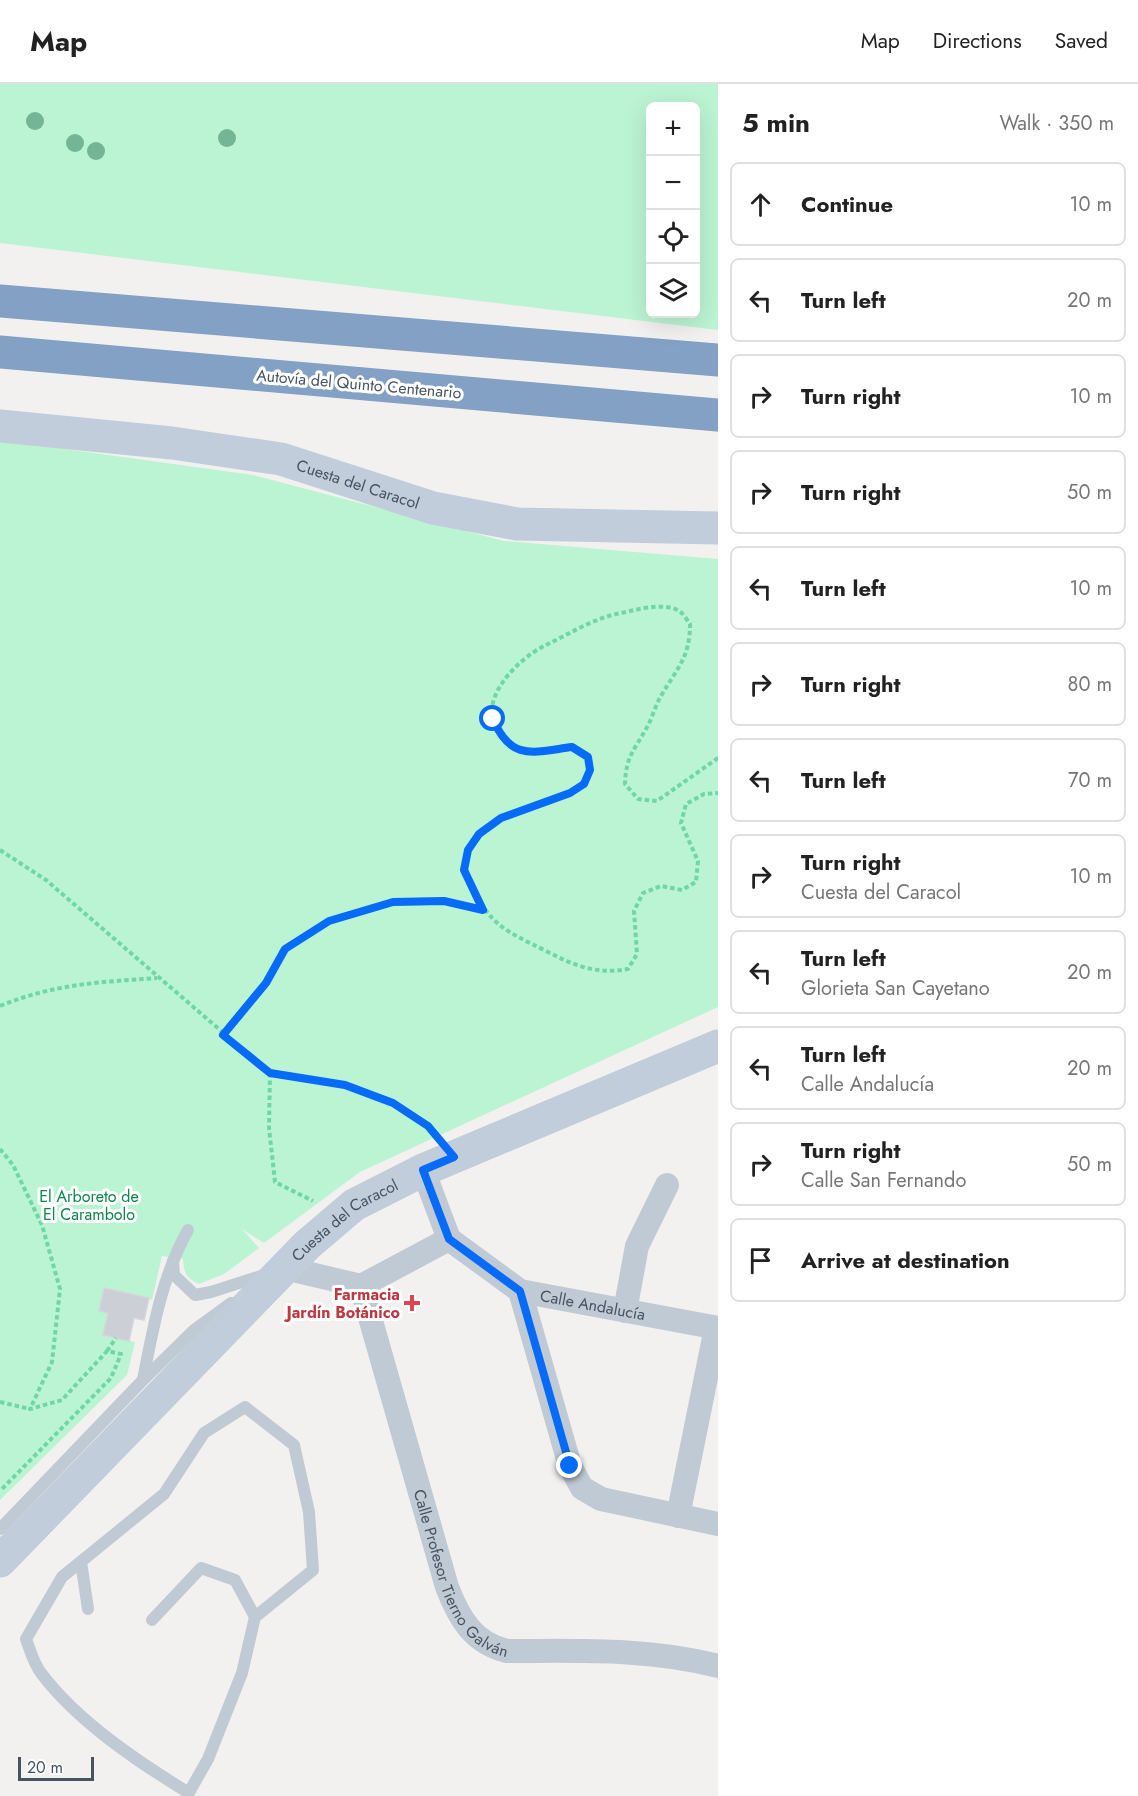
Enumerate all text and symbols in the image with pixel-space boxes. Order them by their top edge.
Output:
text: Map [30,21,87,62]
text: Map [861,26,900,56]
text: Directions [933,26,1022,56]
text: Saved [1055,26,1108,56]
map controls [646,102,700,318]
button: + [646,102,700,156]
text: 5 min [742,104,810,142]
text: Walk · 350 m [999,109,1114,138]
button: − [646,156,700,210]
icon: ahead [744,188,777,221]
text: Continue [801,188,893,220]
text: 10 m [1069,190,1112,219]
button: locate [646,210,700,264]
button: layers [646,264,700,318]
icon: left [744,284,777,317]
text: Turn left [801,284,886,316]
text: 20 m [1067,286,1112,315]
street label: Autovía del Quinto Centenario [256,364,463,404]
icon: right [744,380,777,413]
text: Turn right [801,380,901,412]
text: 10 m [1069,382,1112,411]
street label: Cuesta del Caracol [294,453,423,514]
icon: right [744,476,777,509]
text: Turn right [801,476,901,508]
text: 50 m [1067,478,1112,507]
icon: left [744,572,777,605]
text: Turn left [801,572,886,604]
text: 10 m [1069,574,1112,603]
icon: right [744,668,777,701]
text: Turn right [801,668,901,700]
text: 80 m [1067,670,1112,699]
route start [479,705,505,731]
icon: left [744,764,777,797]
text: Turn left [801,764,886,796]
text: 70 m [1068,766,1112,795]
text: Turn right [801,846,901,878]
icon: right [744,860,777,893]
text: 10 m [1069,862,1112,891]
text: Cuesta del Caracol [801,878,961,907]
text: Turn left [801,942,886,974]
icon: left [744,956,777,989]
text: 20 m [1067,958,1112,987]
text: Glorieta San Cayetano [801,974,990,1003]
text: Turn left [801,1038,886,1070]
icon: left [744,1052,777,1085]
text: 20 m [1067,1054,1112,1083]
text: Calle Andalucía [801,1070,934,1099]
text: Turn right [801,1134,901,1166]
icon: right [744,1148,777,1181]
text: 50 m [1067,1150,1112,1179]
text: Calle San Fernando [801,1166,966,1195]
street label: Cuesta del Caracol [286,1173,402,1266]
park label: El Arboreto de El Carambolo [39,1185,139,1226]
icon: arrive [744,1244,777,1277]
text: Arrive at destination [801,1244,1010,1276]
place label: Farmacia Jardín Botánico [283,1283,400,1324]
street label: Calle Andalucía [538,1284,647,1326]
marker: Farmacia Jardín Botánico [405,1296,419,1310]
route end [556,1452,582,1478]
street label: Calle Profesor Tierno Galván [408,1487,511,1662]
scale bar [18,1754,94,1782]
text: 20 m [27,1756,63,1779]

